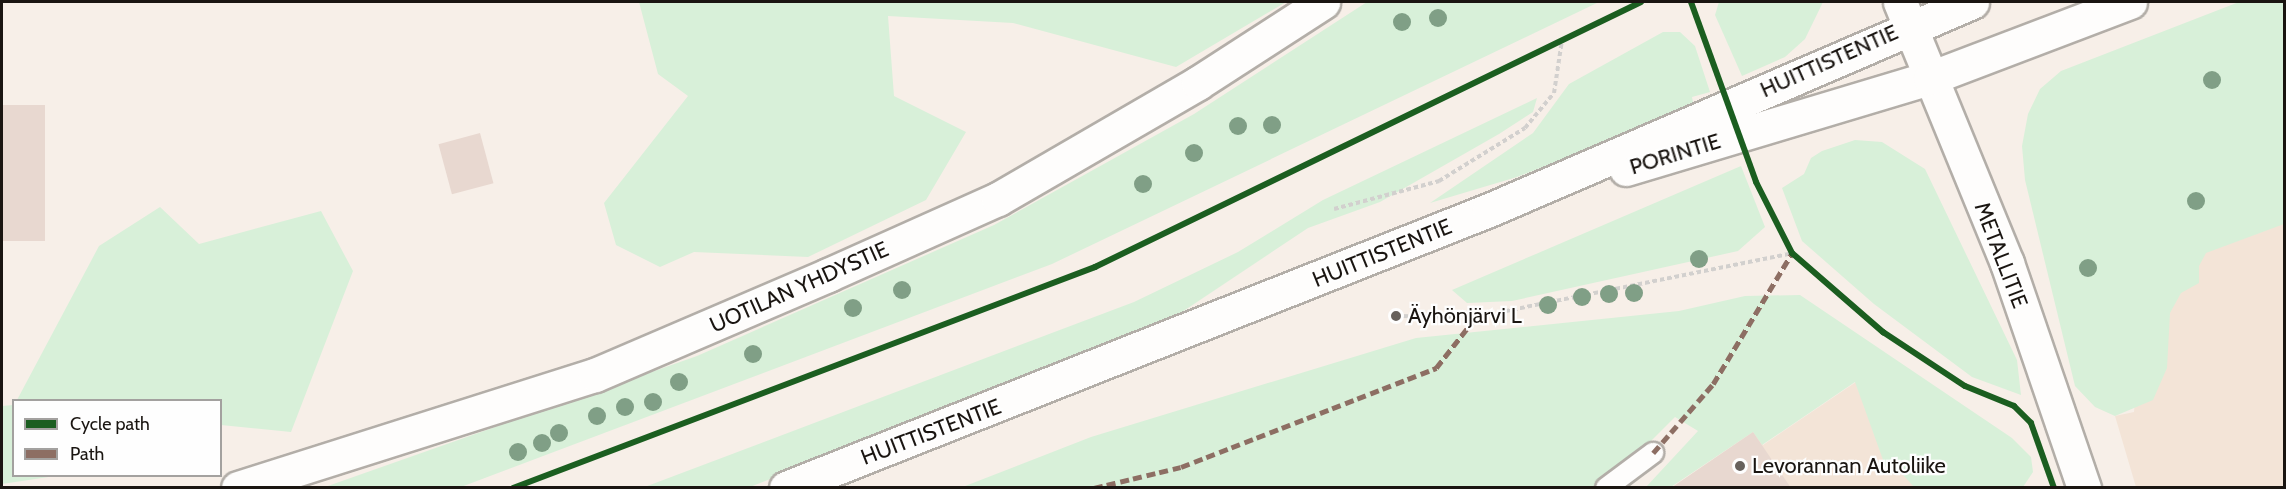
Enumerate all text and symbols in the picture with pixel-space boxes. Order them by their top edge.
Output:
street label: HUITTISTENTIE [1756,19,1902,103]
street label: PORINTIE [1626,128,1724,180]
street label: METALLITIE [1969,198,2033,312]
street label: HUITTISTENTIE [1308,213,1456,293]
street label: UOTILAN YHDYSTIE [706,236,892,338]
place label: Äyhönjärvi L [1408,303,1522,329]
marker: Äyhönjärvi L [1389,309,1403,323]
street label: HUITTISTENTIE [857,393,1005,471]
legend [12,399,222,477]
text: Cycle path [70,413,150,435]
text: Path [70,443,104,465]
place label: Levorannan Autoliike [1752,453,1946,479]
marker: Levorannan Autoliike [1733,459,1747,473]

